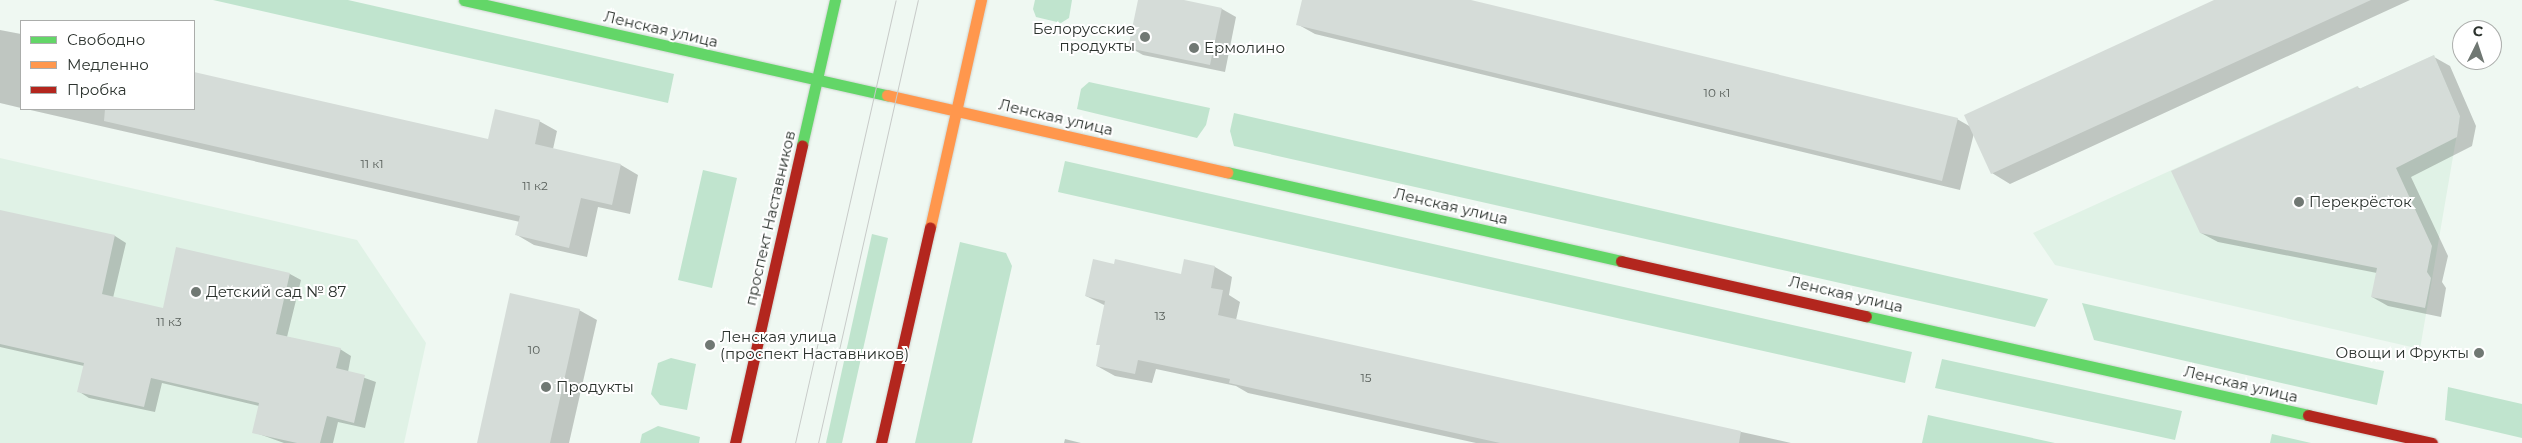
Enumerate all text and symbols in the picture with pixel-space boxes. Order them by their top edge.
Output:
street label: Ленская улица [602,7,720,51]
place label: Белорусские продукты [1033,19,1135,54]
legend [20,20,195,110]
north arrow [2452,20,2502,70]
text: С [2472,22,2484,40]
text: Свободно [67,30,145,49]
marker: Белорусские продукты [1139,31,1151,43]
place label: Ермолино [1204,39,1285,57]
marker: Ермолино [1188,42,1200,54]
text: Медленно [67,55,149,74]
text: Пробка [67,80,126,99]
house number: 10 к1 [1704,86,1730,100]
street label: Ленская улица [997,95,1115,139]
street label: проспект Наставников [741,129,799,307]
house number: 11 к1 [360,157,384,171]
house number: 11 к2 [522,179,548,193]
street label: Ленская улица [1392,184,1510,228]
place label: Перекрёсток [2309,193,2412,211]
marker: Перекрёсток [2293,196,2305,208]
street label: Ленская улица [1787,272,1905,316]
place label: Детский сад № 87 [206,283,346,301]
marker: Детский сад № 87 [190,286,202,298]
house number: 13 [1154,309,1166,323]
house number: 11 к3 [156,315,182,329]
place label: Ленская улица (проспект Наставников) [720,327,909,362]
marker: Ленская улица (проспект Наставников) [704,339,716,351]
house number: 10 [528,343,540,357]
place label: Овощи и Фрукты [2336,344,2469,362]
marker: Овощи и Фрукты [2473,347,2485,359]
street label: Ленская улица [2182,362,2300,406]
house number: 15 [1360,371,1372,385]
place label: Продукты [556,378,634,396]
marker: Продукты [540,381,552,393]

